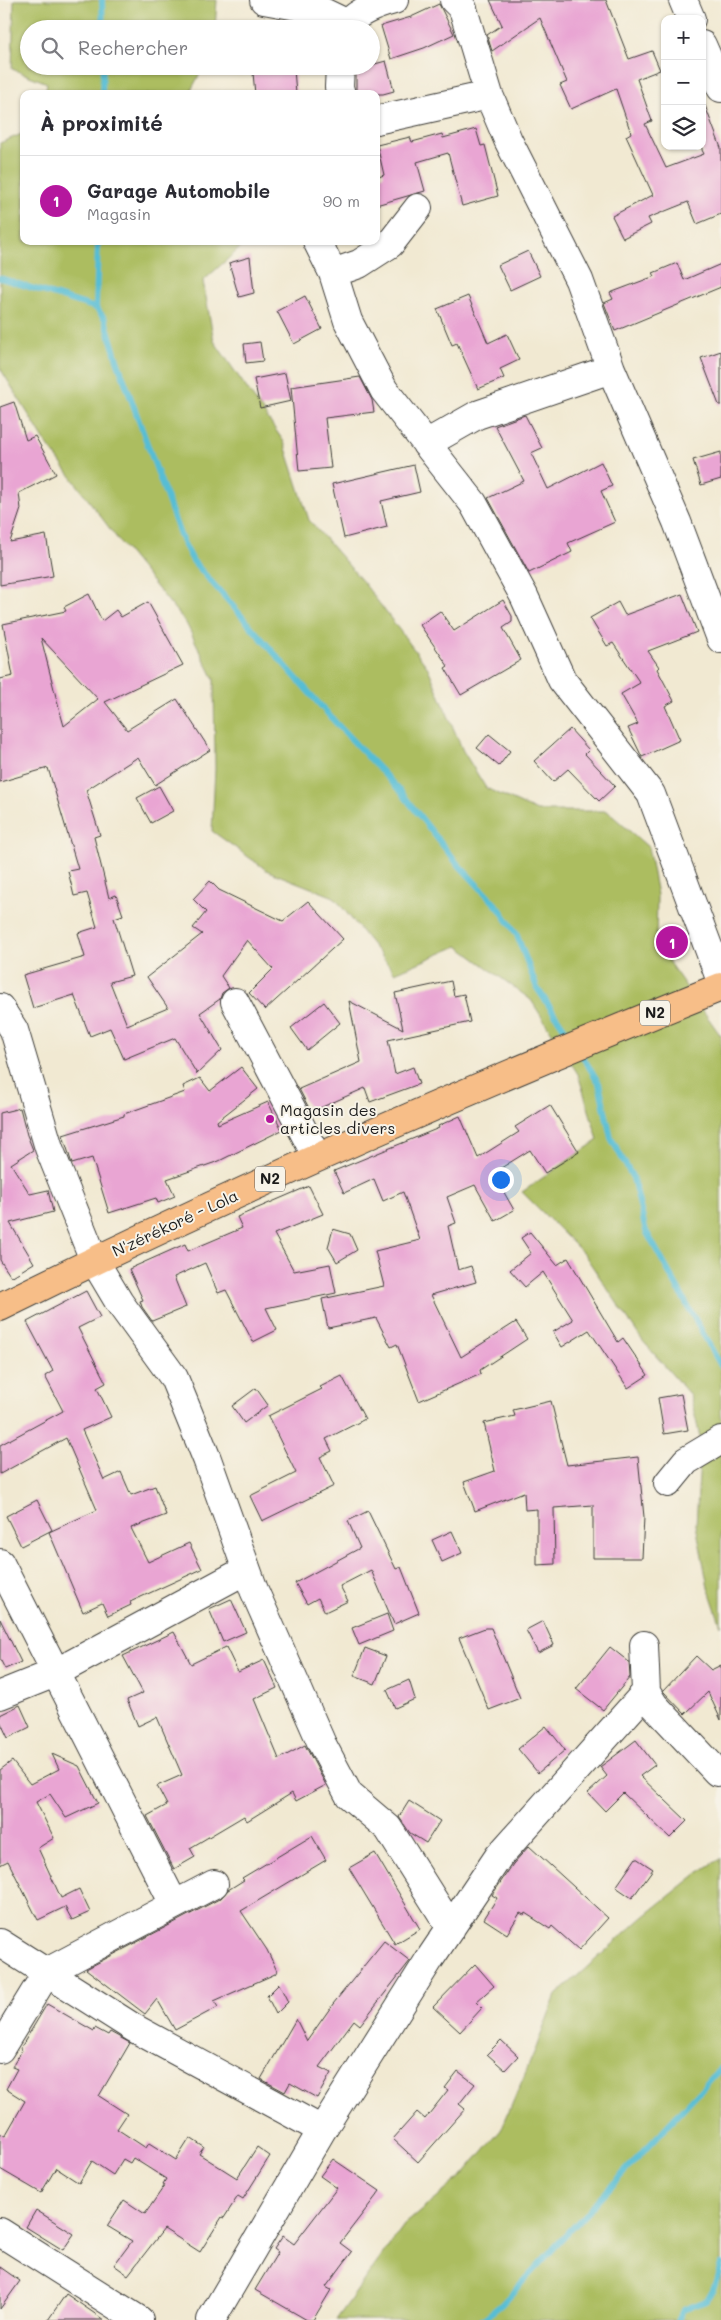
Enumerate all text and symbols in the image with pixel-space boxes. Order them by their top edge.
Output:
map controls [661,15,706,150]
button: + [661,15,706,60]
search box [20,20,380,75]
icon: search [38,34,66,62]
text: Rechercher [78,35,188,60]
button: − [661,60,706,105]
button: layers [661,105,706,150]
text: À proximité [40,109,163,136]
text: Garage Automobile [87,178,270,203]
text: 1 [52,190,60,211]
text: 90 m [323,190,360,211]
text: Magasin [87,203,151,224]
pin: 1 [656,923,688,961]
road number: N2 [640,1000,670,1026]
place label: Magasin des articles divers [280,1099,395,1138]
marker: Magasin des articles divers [264,1113,276,1125]
road number: N2 [255,1166,285,1192]
your location [488,1167,514,1193]
street label: N'zérékoré - Lola [108,1184,241,1261]

